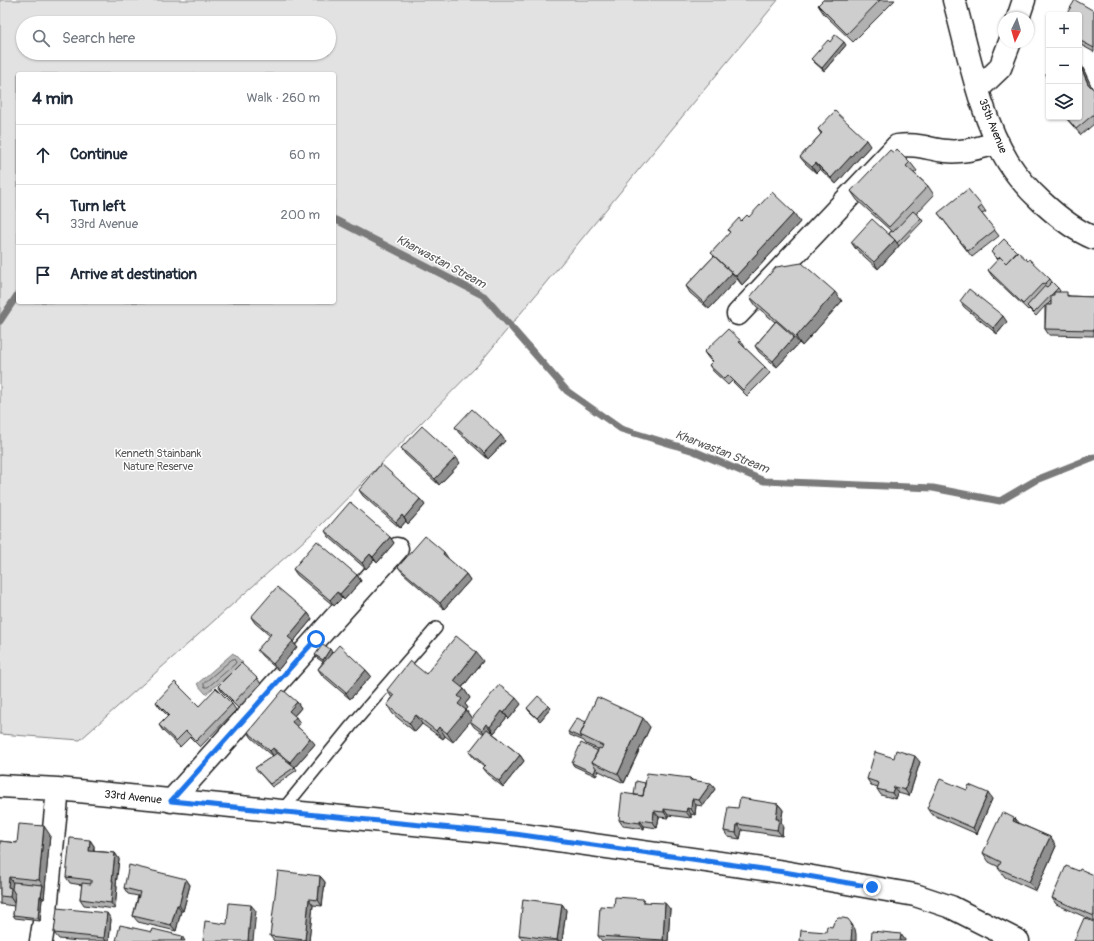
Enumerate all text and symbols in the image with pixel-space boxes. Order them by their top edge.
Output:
north arrow [998,12,1034,48]
map controls [1046,12,1082,120]
button: + [1046,12,1082,48]
search box [16,16,336,60]
icon: search [30,27,52,49]
text: Search here [62,29,135,48]
button: − [1046,48,1082,84]
button: layers [1046,84,1082,120]
text: 4 min [32,88,73,109]
text: Walk · 260 m [246,90,320,106]
street label: 35th Avenue [976,97,1010,156]
icon: ahead [32,144,54,166]
text: Continue [70,145,128,164]
text: 60 m [289,147,320,163]
text: Turn left [70,197,126,216]
icon: left [32,204,54,226]
text: 200 m [281,207,320,223]
text: 33rd Avenue [70,216,138,232]
water label: Kharwastan Stream [394,232,490,293]
icon: arrive [32,264,54,286]
text: Arrive at destination [70,265,197,284]
water label: Kharwastan Stream [673,427,772,477]
park label: Kenneth Stainbank Nature Reserve [115,447,202,473]
route start [307,630,325,648]
street label: 33rd Avenue [104,788,163,807]
route end [863,878,881,896]

